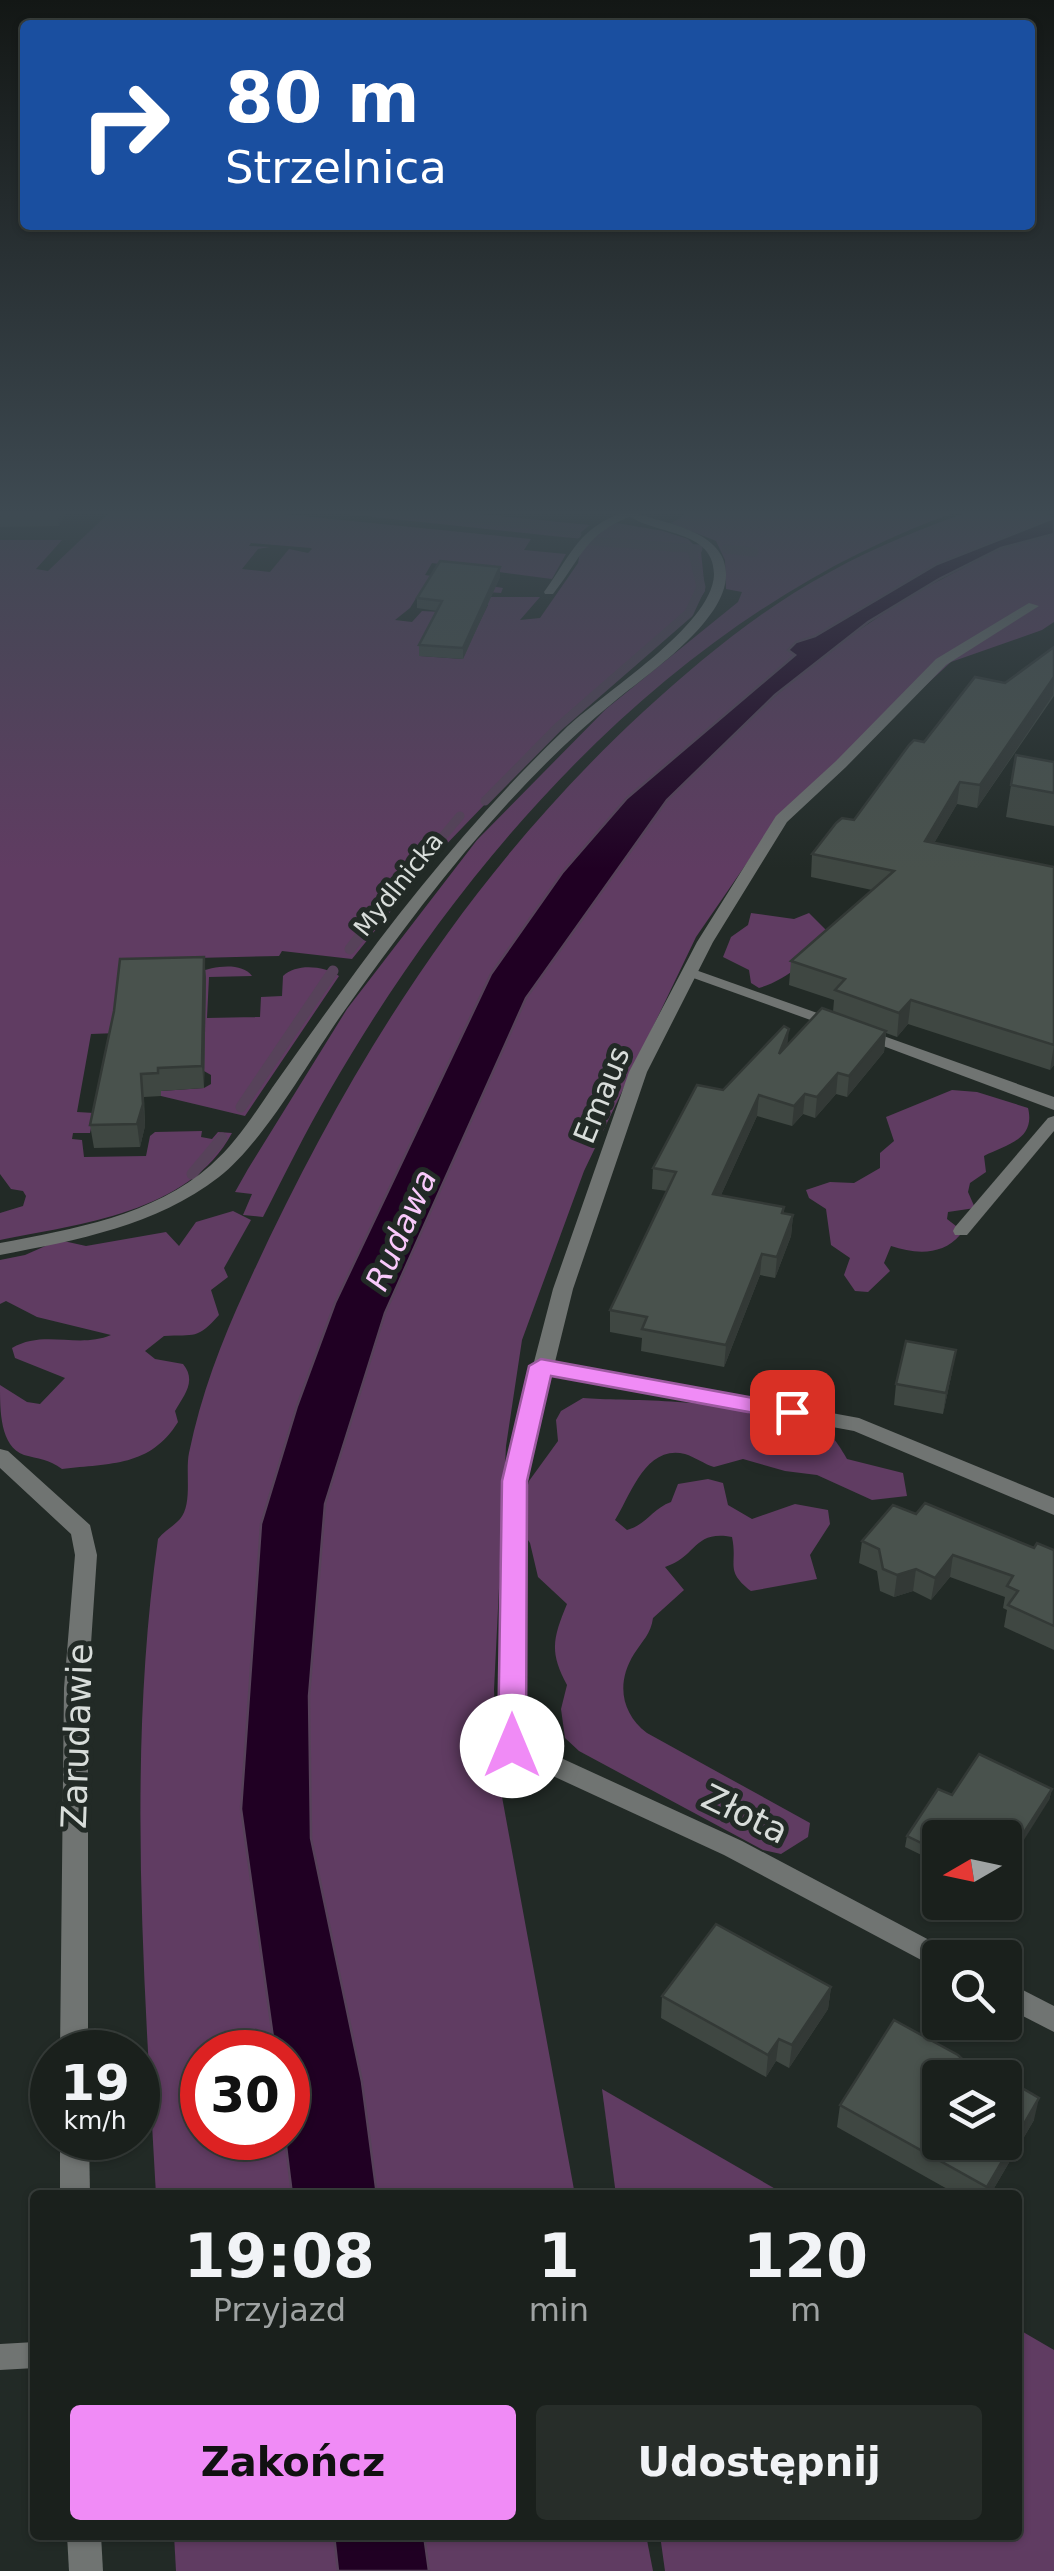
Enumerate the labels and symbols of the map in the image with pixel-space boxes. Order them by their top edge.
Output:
street label: Mydlnicka [348,827,449,942]
street label: Emaus [566,1041,637,1148]
water label: Rudawa [358,1164,444,1296]
pin [750,1370,835,1455]
street label: Zarudawie [54,1643,100,1829]
position arrow [460,1694,564,1798]
street label: Złota [696,1776,794,1852]
north arrow [922,1820,1022,1920]
speed limit sign: 30 [180,2030,310,2160]

